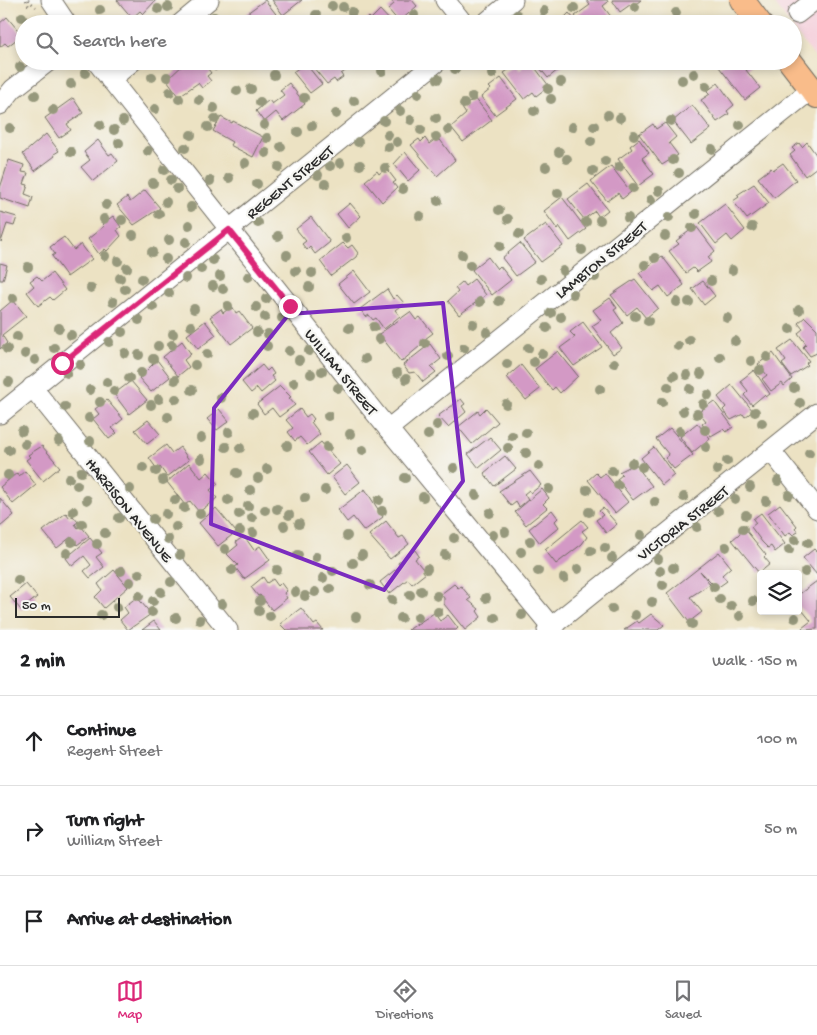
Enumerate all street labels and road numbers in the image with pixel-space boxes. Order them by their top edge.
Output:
street label: REGENT STREET [244,142,339,225]
street label: LAMBTON STREET [552,218,653,305]
street label: WILLIAM STREET [299,326,380,421]
street label: HARRISON AVENUE [79,455,176,568]
street label: VICTORIA STREET [634,483,734,567]

